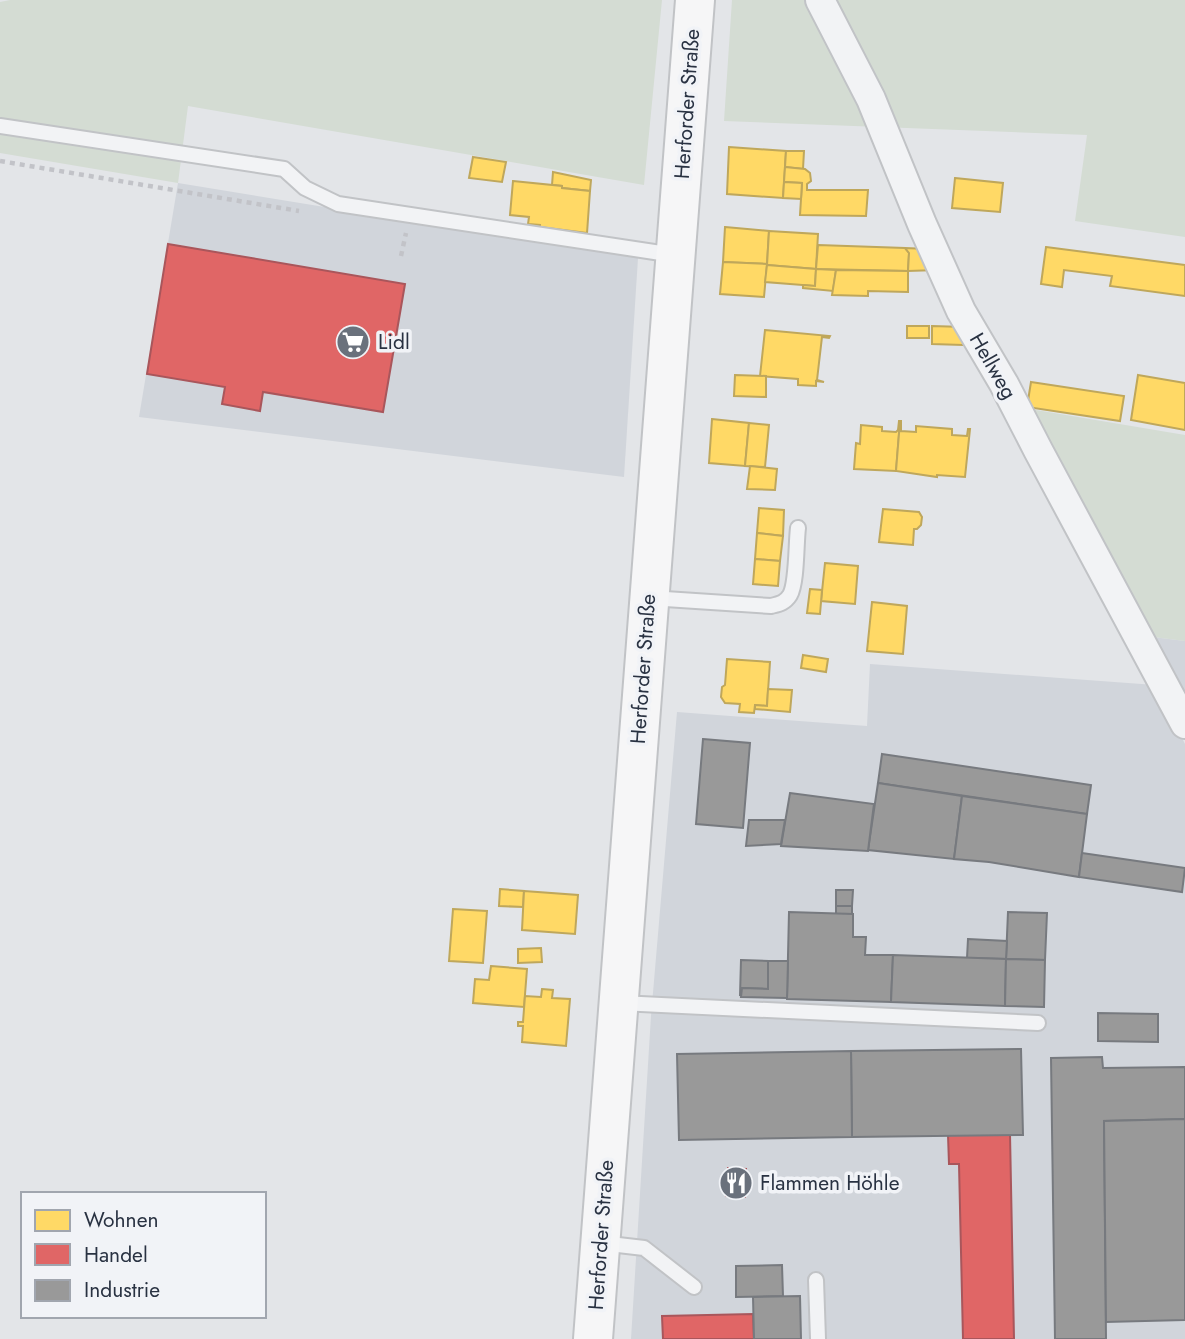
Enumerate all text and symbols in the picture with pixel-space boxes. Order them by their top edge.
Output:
street label: Herforder Straße [667,28,707,180]
supermarket icon: Lidl [334,323,372,361]
place label: Lidl [378,327,410,357]
street label: Hellweg [962,327,1024,405]
street label: Herforder Straße [623,593,663,745]
street label: Herforder Straße [581,1159,621,1311]
restaurant icon: Flammen Höhle [717,1164,755,1202]
place label: Flammen Höhle [760,1168,900,1198]
legend [21,1192,266,1318]
text: Wohnen [84,1205,158,1235]
text: Handel [84,1240,148,1270]
text: Industrie [84,1275,160,1305]

